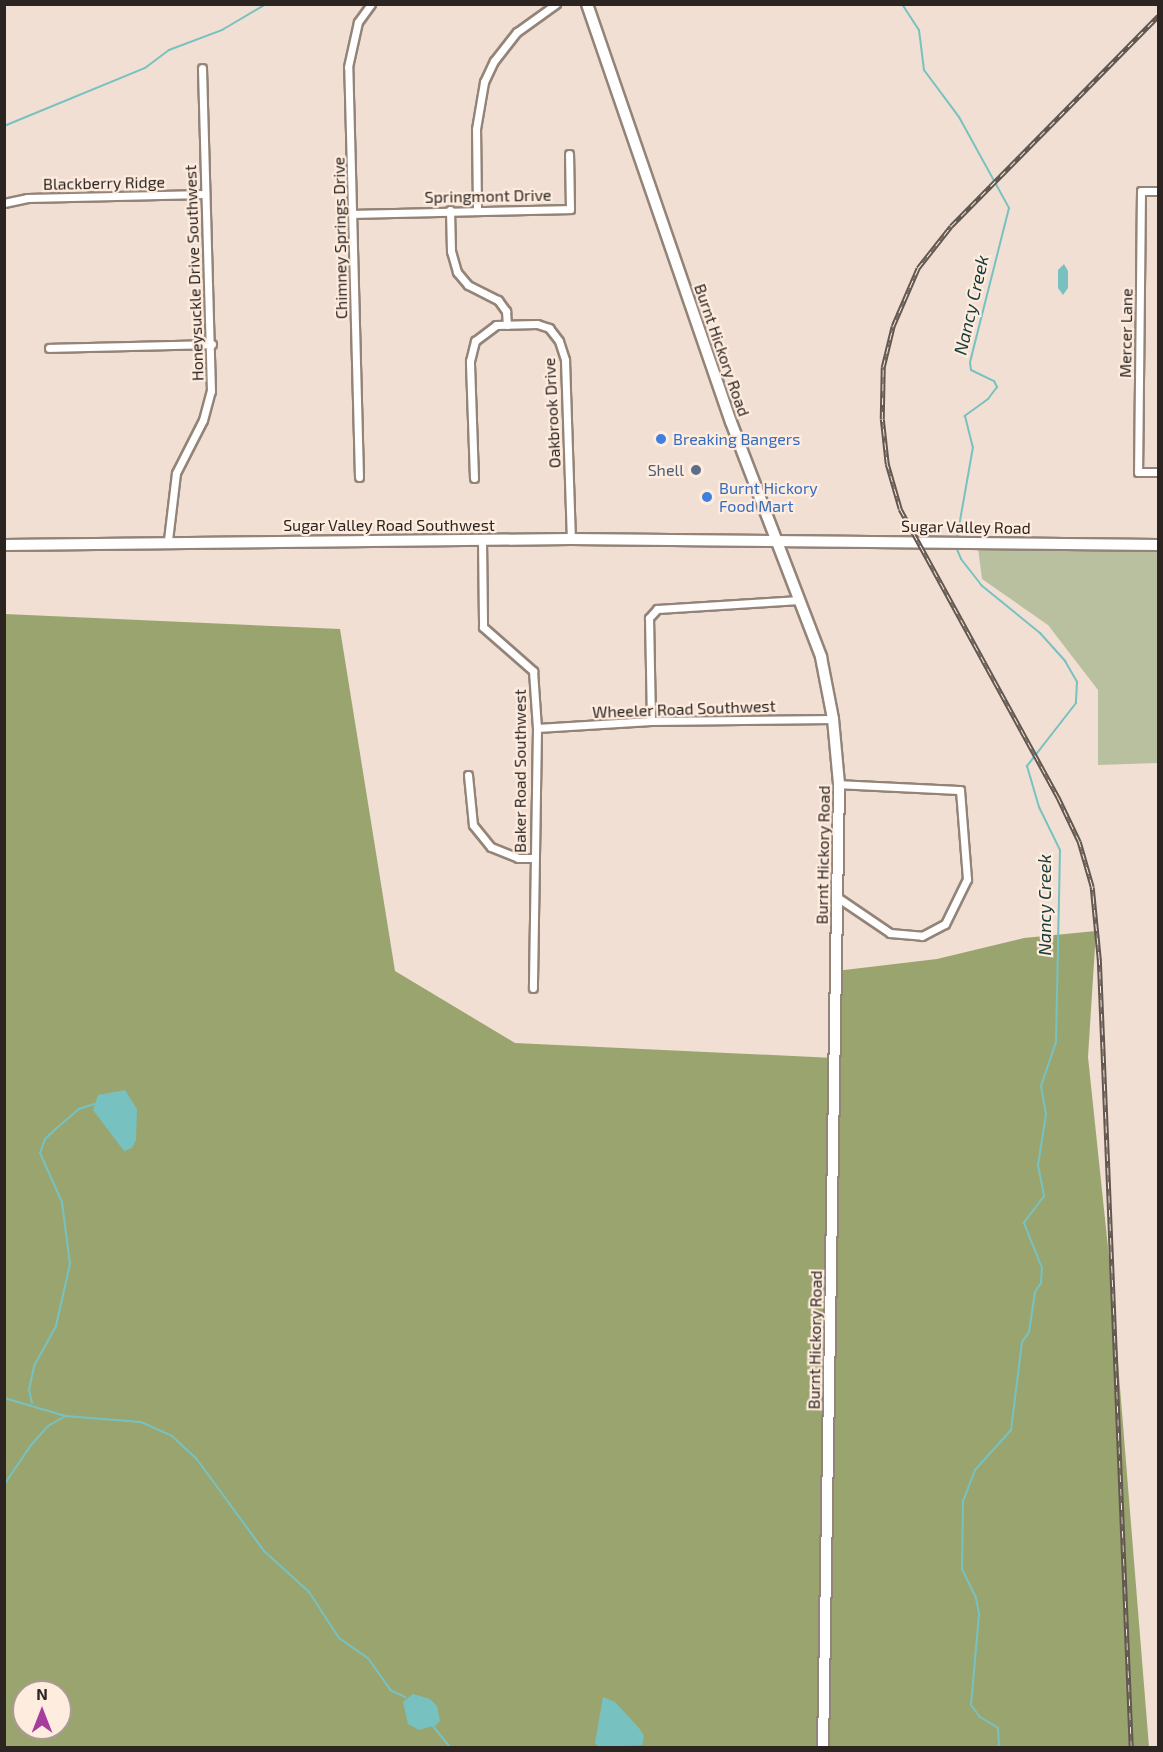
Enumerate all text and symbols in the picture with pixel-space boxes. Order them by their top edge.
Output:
street label: Chimney Springs Drive [329,156,351,320]
street label: Honeysuckle Drive Southwest [181,165,207,381]
street label: Blackberry Ridge [43,172,165,194]
street label: Springmont Drive [424,185,552,207]
water label: Nancy Creek [949,253,993,357]
street label: Burnt Hickory Road [690,281,754,419]
street label: Mercer Lane [1116,288,1136,378]
street label: Oakbrook Drive [540,357,564,469]
place label: Breaking Bangers [673,429,800,449]
marker: Breaking Bangers [654,432,668,446]
place label: Shell [648,460,684,480]
marker: Shell [689,463,703,477]
place label: Burnt Hickory Food Mart [719,478,818,516]
marker: Burnt Hickory Food Mart [700,490,714,504]
street label: Sugar Valley Road Southwest [283,515,495,535]
street label: Sugar Valley Road [900,516,1032,538]
street label: Baker Road Southwest [510,689,530,853]
street label: Wheeler Road Southwest [592,696,776,722]
street label: Burnt Hickory Road [812,785,834,925]
water label: Nancy Creek [1033,854,1055,956]
street label: Burnt Hickory Road [804,1270,826,1410]
north arrow [12,1680,72,1740]
text: N [36,1684,48,1703]

